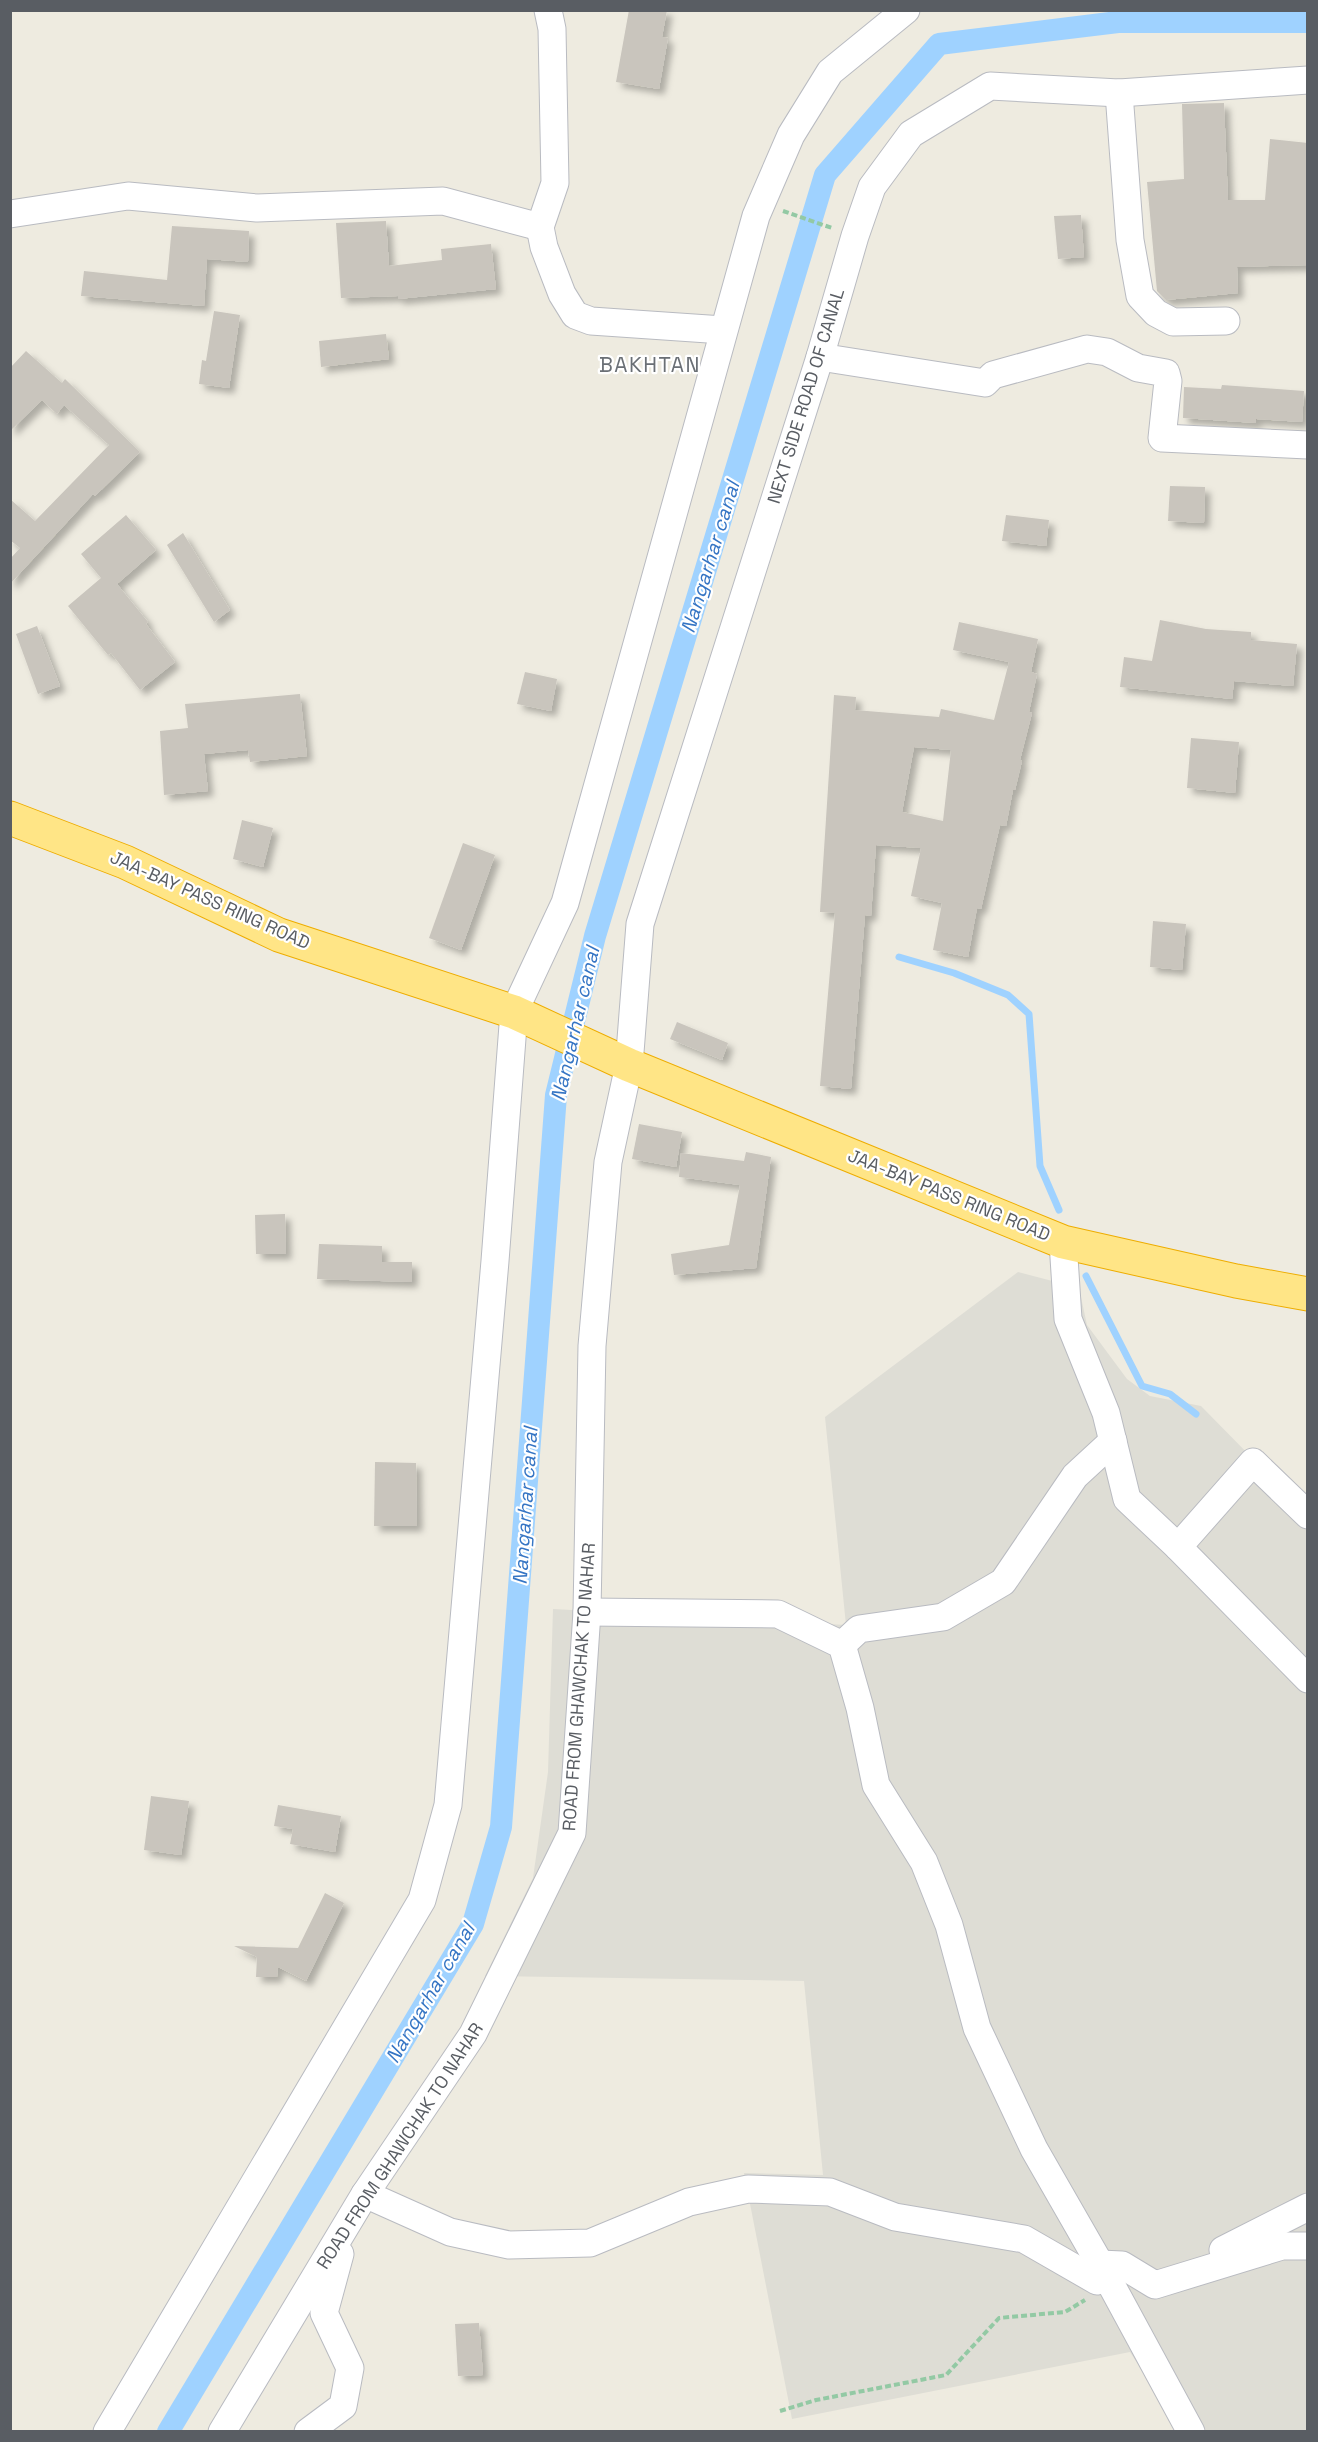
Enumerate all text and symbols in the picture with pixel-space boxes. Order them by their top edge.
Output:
street label: NEXT SIDE ROAD OF CANAL [762,285,849,506]
district label: BAKHTAN [599,351,701,378]
water label: Nangarhar canal [675,476,746,636]
street label: JAA-BAY PASS RING ROAD [107,845,314,954]
water label: Nangarhar canal [545,942,606,1104]
street label: JAA-BAY PASS RING ROAD [845,1143,1054,1246]
water label: Nangarhar canal [507,1424,544,1585]
street label: ROAD FROM GHAWCHAK TO NAHAR [557,1542,600,1832]
water label: Nangarhar canal [379,1916,482,2068]
street label: ROAD FROM GHAWCHAK TO NAHAR [311,2018,488,2273]

